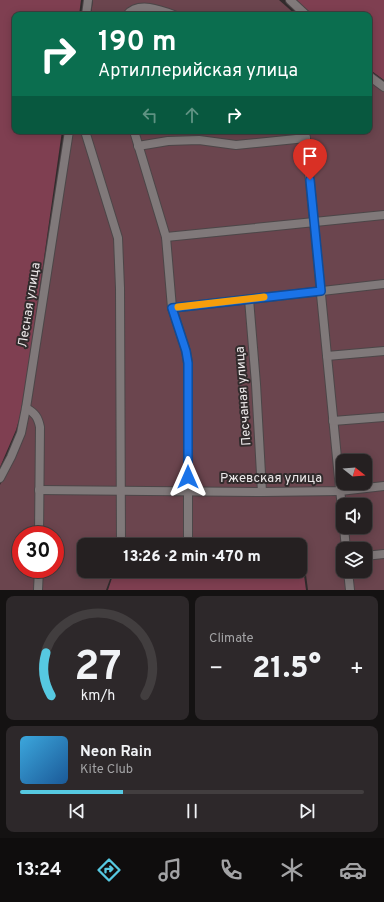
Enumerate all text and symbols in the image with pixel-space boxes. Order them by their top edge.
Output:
text: 190 m [98,25,176,61]
icon: right [32,28,84,80]
text: Артиллерийская улица [98,60,298,83]
icon: left [139,104,161,126]
icon: ahead [181,104,203,126]
icon: right [223,104,245,126]
pin [293,139,327,180]
icon: arrive [299,145,321,167]
street label: Лесная улица [15,261,45,349]
street label: Песчаная улица [233,346,255,446]
north arrow [336,454,372,490]
map controls [336,454,372,578]
position arrow [167,456,209,498]
street label: Ржевская улица [220,471,322,487]
button: sound [336,498,372,534]
speed limit sign: 30 [12,526,64,578]
button: layers [336,542,372,578]
text: 13:26 · 2 min · 470 m [123,548,261,567]
text: Climate [209,631,254,647]
text: 27 [74,642,121,695]
text: 21.5° [252,651,321,688]
text: − [209,656,223,683]
text: + [350,656,364,683]
text: km/h [80,687,115,705]
text: Neon Rain [80,743,152,762]
text: Kite Club [80,762,133,778]
icon: previous [66,800,88,822]
icon: pause [181,800,203,822]
icon: next [296,800,318,822]
icon: directions [95,856,123,884]
icon: music [156,856,184,884]
icon: phone [217,856,245,884]
icon: climate [278,856,306,884]
icon: car [339,856,367,884]
text: 13:24 [17,859,62,882]

